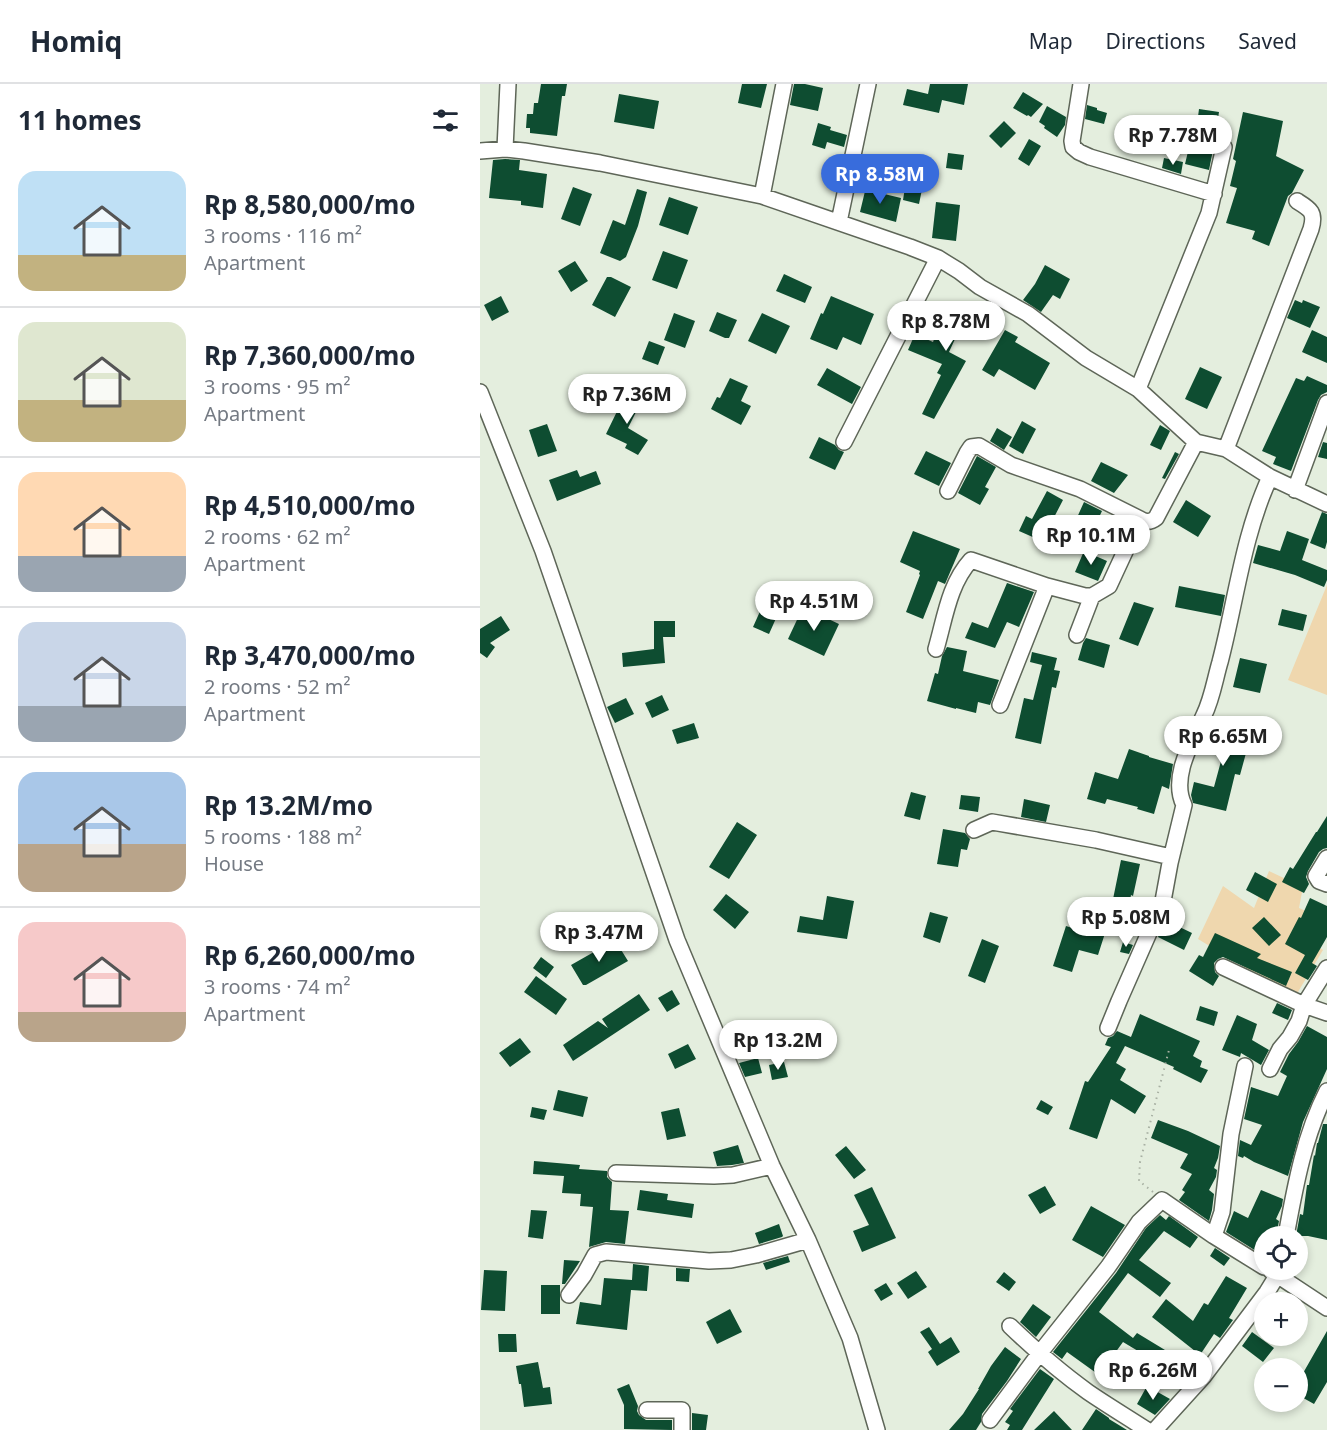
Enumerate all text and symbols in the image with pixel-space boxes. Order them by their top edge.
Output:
text: Homiq [30,22,122,60]
text: Map [1029,27,1073,55]
text: Directions [1106,27,1205,55]
text: Saved [1238,27,1297,55]
text: 11 homes [18,102,142,138]
icon: filters [429,104,462,137]
pin: Rp 7.78M [1111,115,1235,166]
text: Rp 7.78M [1128,121,1218,148]
pin: Rp 8.58M [818,154,942,205]
text: Rp 8.58M [835,160,925,187]
text: Rp 8,580,000/mo [204,186,416,222]
icon: home [66,195,138,267]
text: 3 rooms · 116 m² [204,222,362,249]
text: Apartment [204,249,305,276]
pin: Rp 8.78M [884,301,1008,352]
text: Rp 8.78M [901,307,991,334]
text: Rp 7,360,000/mo [204,337,416,373]
icon: home [66,346,138,418]
text: 3 rooms · 95 m² [204,373,351,400]
pin: Rp 7.36M [565,374,689,425]
text: Rp 7.36M [582,380,672,407]
text: Apartment [204,400,305,427]
text: Rp 4,510,000/mo [204,487,416,523]
icon: home [66,496,138,568]
pin: Rp 10.1M [1029,515,1153,566]
text: Rp 10.1M [1046,521,1136,548]
text: 2 rooms · 62 m² [204,523,351,550]
text: Apartment [204,550,305,577]
pin: Rp 4.51M [752,581,876,632]
text: Rp 4.51M [769,587,859,614]
text: Rp 3,470,000/mo [204,637,416,673]
icon: home [66,646,138,718]
text: 2 rooms · 52 m² [204,673,351,700]
text: Apartment [204,700,305,727]
pin: Rp 6.65M [1161,716,1285,767]
text: Rp 6.65M [1178,722,1268,749]
text: Rp 13.2M/mo [204,787,373,823]
icon: home [66,796,138,868]
text: 5 rooms · 188 m² [204,823,362,850]
text: House [204,850,264,877]
pin: Rp 5.08M [1064,897,1188,948]
text: Rp 5.08M [1081,903,1171,930]
pin: Rp 3.47M [537,912,661,963]
text: Rp 3.47M [554,918,644,945]
text: Rp 6,260,000/mo [204,937,416,973]
icon: home [66,946,138,1018]
text: 3 rooms · 74 m² [204,973,351,1000]
text: Apartment [204,1000,305,1027]
pin: Rp 13.2M [716,1020,840,1071]
text: Rp 13.2M [733,1026,823,1053]
map controls [1254,1226,1308,1412]
button: locate [1254,1226,1308,1280]
button: + [1254,1292,1308,1346]
pin: Rp 6.26M [1091,1350,1215,1401]
text: Rp 6.26M [1108,1356,1198,1383]
button: − [1254,1358,1308,1412]

